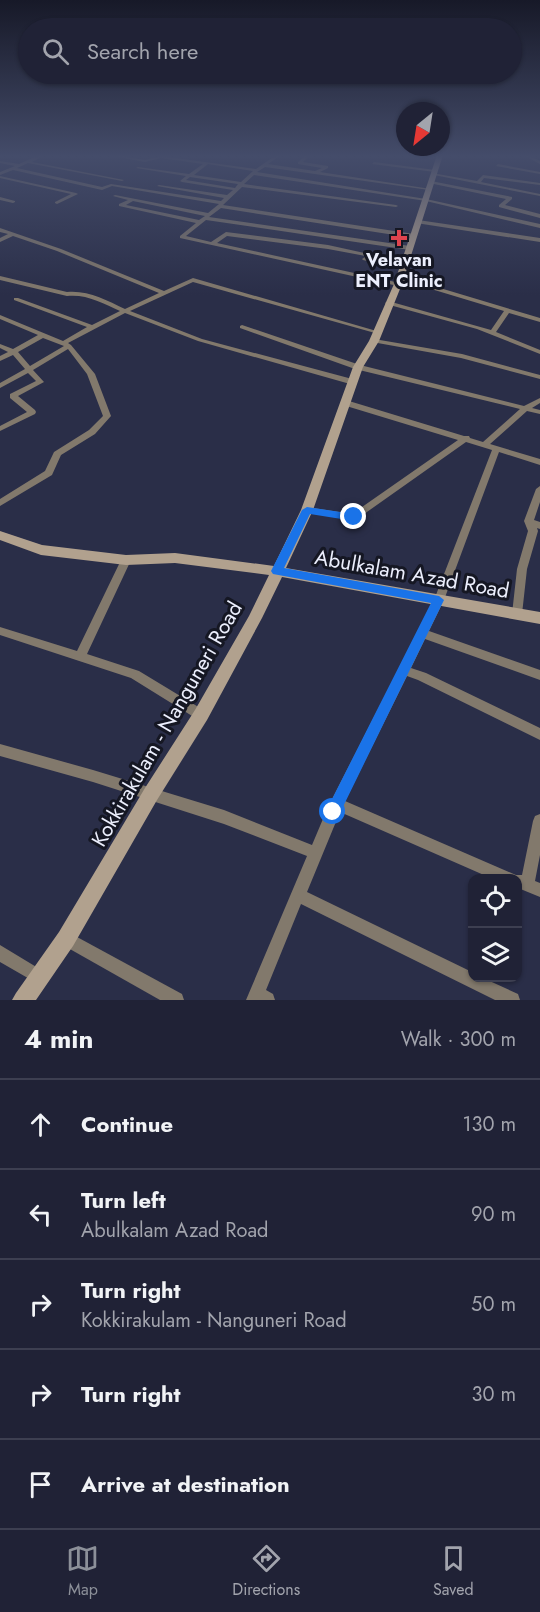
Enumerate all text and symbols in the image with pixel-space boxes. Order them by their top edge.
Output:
search box [18,18,522,84]
icon: search [39,35,72,68]
text: Search here [87,35,198,67]
north arrow [396,102,450,156]
marker: Velavan ENT Clinic [390,229,408,247]
place label: Velavan ENT Clinic [355,247,443,294]
route end [340,503,366,529]
street label: Abulkalam Azad Road [312,542,512,606]
street label: Kokkirakulam - Nanguneri Road [84,596,250,852]
route start [319,798,345,824]
map controls [468,874,522,982]
button: locate [468,874,522,928]
button: layers [468,928,522,982]
text: 4 min [24,1020,93,1058]
text: Walk · 300 m [401,1025,516,1054]
icon: ahead [24,1108,57,1141]
text: Continue [81,1108,173,1140]
text: 130 m [462,1110,516,1139]
text: Turn left [81,1184,166,1216]
icon: left [24,1198,57,1231]
text: 90 m [471,1200,516,1229]
text: Abulkalam Azad Road [81,1216,269,1245]
text: Turn right [81,1274,181,1306]
icon: right [24,1288,57,1321]
text: 50 m [471,1290,516,1319]
text: Kokkirakulam - Nanguneri Road [81,1306,347,1335]
icon: right [24,1378,57,1411]
text: Turn right [81,1378,181,1410]
text: 30 m [471,1380,516,1409]
icon: arrive [24,1468,57,1501]
text: Arrive at destination [81,1468,290,1500]
tab: Map [66,1542,99,1601]
tab: Directions [232,1542,300,1601]
tab: Saved [433,1542,474,1601]

